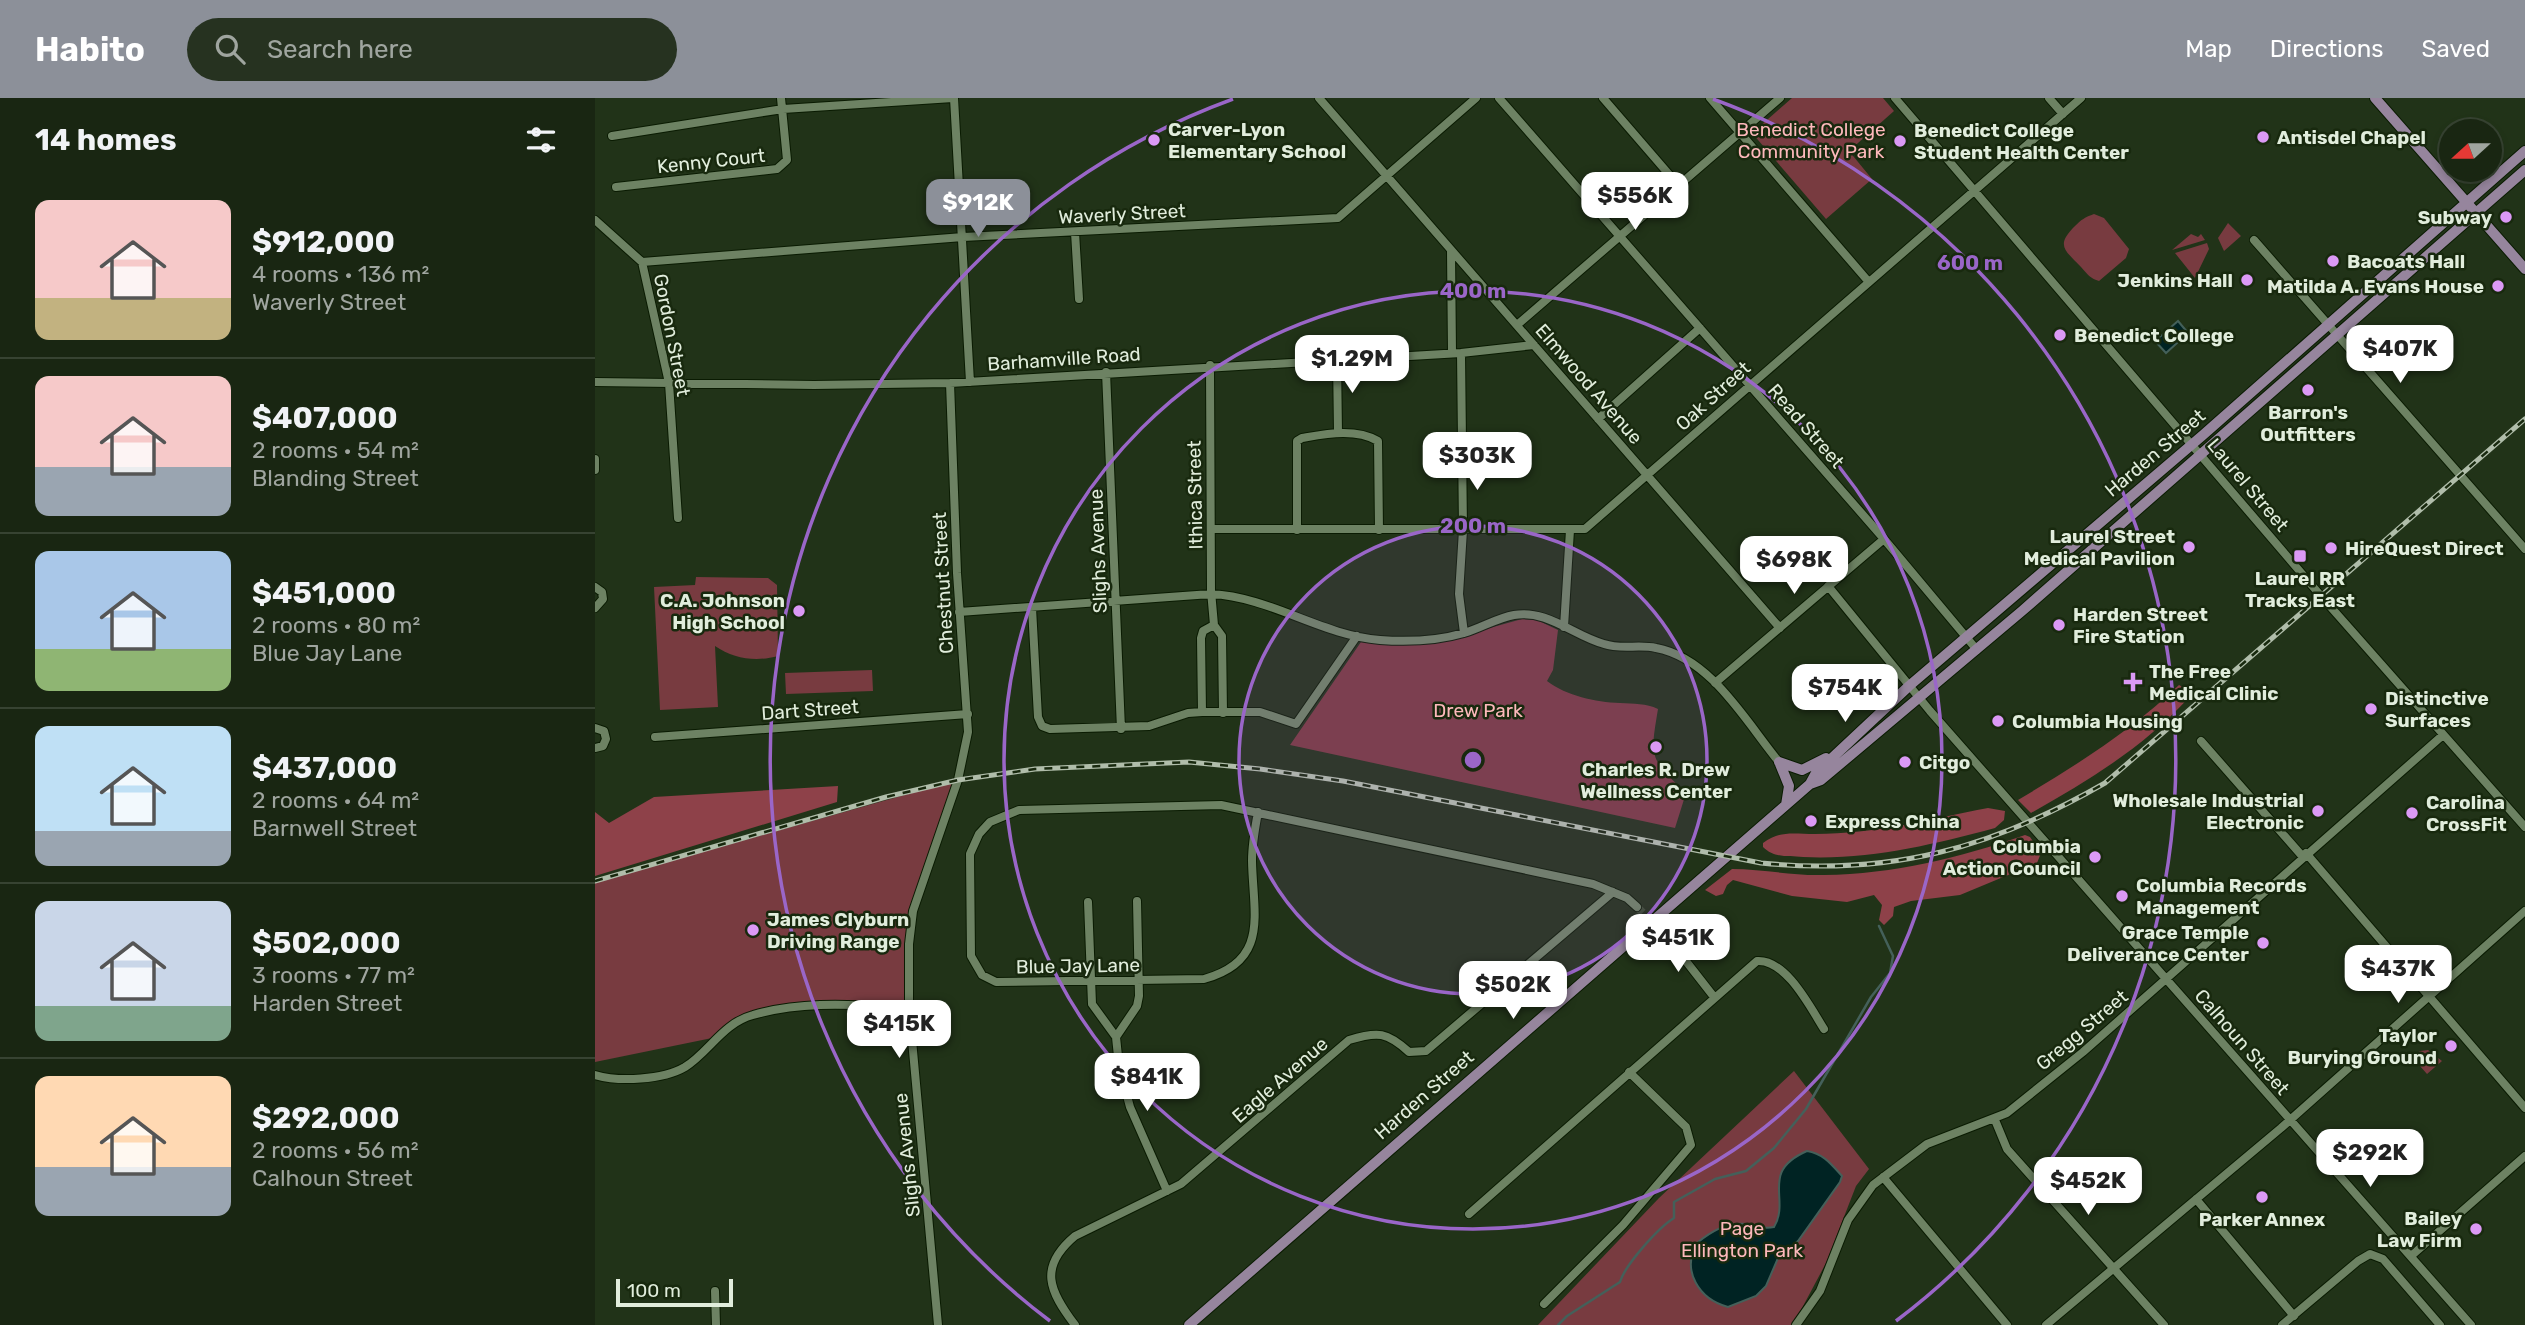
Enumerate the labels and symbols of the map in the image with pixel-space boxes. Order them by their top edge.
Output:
place label: Carver-Lyon Elementary School [1168,118,1346,163]
park label: Benedict College Community Park [1736,118,1886,163]
place label: Benedict College Student Health Center [1914,119,2129,164]
north arrow [2439,119,2503,182]
place label: Antisdel Chapel [2277,126,2426,149]
marker: Antisdel Chapel [2255,129,2271,145]
marker: Carver-Lyon Elementary School [1146,132,1162,148]
marker: Benedict College Student Health Center [1892,133,1908,149]
street label: Kenny Court [656,144,767,178]
pin: $556K [1586,172,1684,232]
pin: $912K [929,180,1027,239]
street label: Waverly Street [1058,199,1187,229]
place label: Subway [2418,206,2493,229]
marker: Subway [2498,209,2514,225]
text: 600 m [1937,250,2003,275]
place label: Bacoats Hall [2347,250,2465,273]
marker: Bacoats Hall [2325,253,2341,269]
place label: Jenkins Hall [2117,269,2233,292]
street label: Gordon Street [649,272,695,399]
marker: Jenkins Hall [2239,272,2255,288]
place label: Matilda A. Evans House [2267,275,2484,298]
text: 400 m [1440,278,1506,303]
marker: Matilda A. Evans House [2490,278,2506,294]
street label: Elmwood Avenue [1531,319,1647,449]
place label: Benedict College [2074,324,2234,347]
pin: $407K [2351,326,2449,385]
marker: Benedict College [2052,327,2068,343]
pin: $1.29M [1295,336,1409,395]
street label: Barhamville Road [987,342,1141,376]
street label: Oak Street [1671,356,1756,436]
street label: Read Street [1763,379,1849,473]
marker: Barron's Outfitters [2300,382,2316,398]
place label: Barron's Outfitters [2260,401,2356,446]
street label: Harden Street [2100,404,2210,502]
pin: $303K [1428,432,1526,492]
street label: Laurel Street [2202,434,2294,537]
street label: Ithica Street [1183,440,1207,550]
street label: Slighs Avenue [1084,488,1112,614]
street label: Chestnut Street [928,511,958,654]
text: 200 m [1440,513,1506,538]
place label: Laurel Street Medical Pavilion [2024,525,2175,570]
pin: $698K [1745,536,1843,596]
place label: HireQuest Direct [2345,537,2504,560]
marker: Laurel Street Medical Pavilion [2181,539,2197,555]
marker: HireQuest Direct [2323,540,2339,556]
marker: Laurel RR Tracks East [2292,548,2308,564]
place label: Laurel RR Tracks East [2245,567,2355,612]
place label: C.A. Johnson High School [660,589,785,634]
marker: C.A. Johnson High School [791,603,807,619]
place label: Harden Street Fire Station [2073,603,2208,648]
marker: Harden Street Fire Station [2051,617,2067,633]
place label: The Free Medical Clinic [2149,660,2278,705]
pin: $754K [1796,664,1894,724]
marker: The Free Medical Clinic [2123,672,2143,692]
place label: Distinctive Surfaces [2385,687,2489,732]
street label: Dart Street [760,695,860,725]
park label: Drew Park [1433,699,1523,722]
marker: Distinctive Surfaces [2363,701,2379,717]
place label: Columbia Housing [2012,710,2183,733]
marker: Columbia Housing [1990,713,2006,729]
marker: Charles R. Drew Wellness Center [1648,739,1664,755]
centre of rings [1461,748,1485,772]
place label: Citgo [1919,751,1970,774]
marker: Citgo [1897,754,1913,770]
place label: Charles R. Drew Wellness Center [1580,758,1732,803]
place label: Wholesale Industrial Electronic [2112,789,2304,834]
place label: Carolina CrossFit [2426,791,2507,836]
marker: Wholesale Industrial Electronic [2310,803,2326,819]
marker: Carolina CrossFit [2404,805,2420,821]
place label: Express China [1825,810,1960,833]
marker: Express China [1803,813,1819,829]
place label: Columbia Action Council [1943,835,2081,880]
marker: Columbia Action Council [2087,849,2103,865]
place label: Columbia Records Management [2136,874,2307,919]
marker: Columbia Records Management [2114,888,2130,904]
place label: James Clyburn Driving Range [767,908,909,953]
pin: $451K [1629,914,1727,974]
place label: Grace Temple Deliverance Center [2067,921,2249,966]
marker: James Clyburn Driving Range [745,922,761,938]
marker: Grace Temple Deliverance Center [2255,935,2271,951]
pin: $437K [2349,946,2447,1005]
street label: Blue Jay Lane [1016,953,1140,979]
pin: $502K [1464,962,1562,1021]
street label: Calhoun Street [2190,984,2295,1100]
street label: Gregg Street [2031,985,2133,1075]
pin: $415K [850,1000,948,1060]
place label: Taylor Burying Ground [2288,1024,2437,1069]
street label: Eagle Avenue [1227,1032,1333,1128]
marker: Taylor Burying Ground [2443,1038,2459,1054]
street label: Harden Street [1370,1045,1479,1144]
pin: $841K [1098,1054,1196,1113]
street label: Slighs Avenue [889,1092,925,1218]
pin: $292K [2321,1130,2419,1189]
pin: $452K [2039,1158,2137,1217]
marker: Parker Annex [2254,1189,2270,1205]
place label: Bailey Law Firm [2377,1207,2463,1252]
place label: Parker Annex [2199,1208,2325,1231]
park label: Page Ellington Park [1681,1217,1803,1262]
marker: Bailey Law Firm [2468,1221,2484,1237]
scale bar [616,1276,733,1308]

